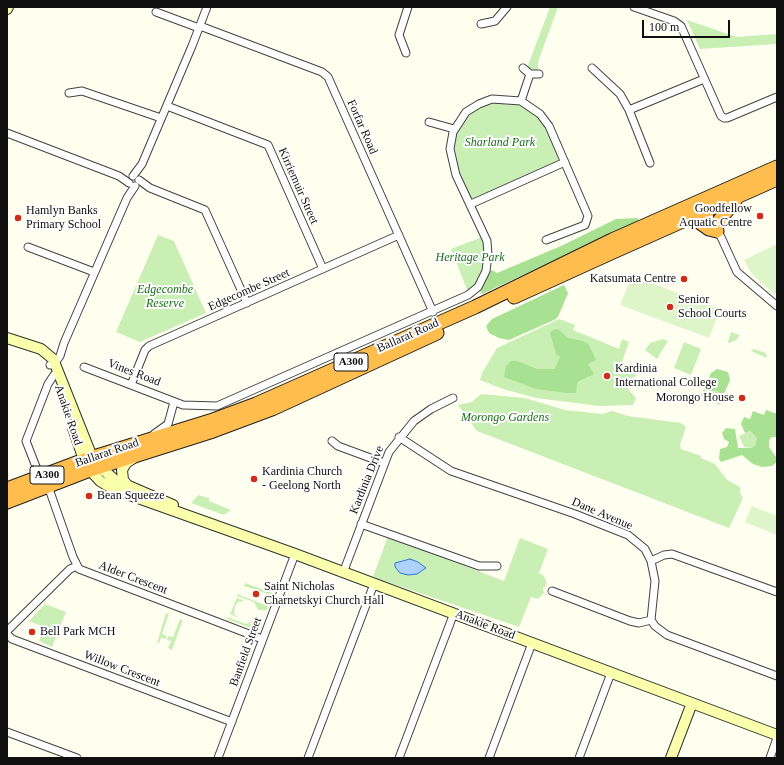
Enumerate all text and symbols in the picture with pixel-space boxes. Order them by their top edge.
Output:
scale bar [644,12,732,38]
text: 100 m [649,20,679,34]
street label: Forfar Road [344,97,380,157]
park label: Sharland Park [465,136,535,150]
street label: Kirriemuir Street [275,145,321,227]
place label: Goodfellow Aquatic Centre [679,202,752,230]
place label: Hamlyn Banks Primary School [26,204,101,232]
marker: Goodfellow Aquatic Centre [755,211,765,221]
marker: Hamlyn Banks Primary School [13,213,23,223]
park label: Heritage Park [436,251,504,265]
street label: Edgecombe Street [206,266,292,314]
place label: Katsumata Centre [590,272,676,286]
marker: Katsumata Centre [679,274,689,284]
park label: Edgecombe Reserve [137,283,193,311]
place label: Senior School Courts [678,293,746,321]
marker: Senior School Courts [665,302,675,312]
street label: Ballarat Road [375,316,441,356]
road number: A300 [334,353,368,371]
street label: Vines Road [105,356,163,390]
place label: Kardinia International College [615,362,717,390]
marker: Kardinia International College [602,371,612,381]
street label: Anakie Road [51,383,85,447]
place label: Morongo House [656,391,734,405]
marker: Morongo House [737,393,747,403]
park label: Morongo Gardens [461,411,549,425]
street label: Ballarat Road [73,435,141,471]
street label: Kardinia Drive [347,444,387,516]
place label: Kardinia Church - Geelong North [262,465,342,493]
road number: A300 [30,466,64,484]
marker: Kardinia Church - Geelong North [249,474,259,484]
place label: Bean Squeeze [97,489,165,503]
marker: Bean Squeeze [84,491,94,501]
street label: Dane Avenue [569,495,635,533]
street label: Alder Crescent [97,558,169,598]
place label: Saint Nicholas Charnetskyi Church Hall [264,580,384,608]
marker: Saint Nicholas Charnetskyi Church Hall [251,589,261,599]
street label: Anakie Road [453,607,517,643]
street label: Banfield Street [227,616,265,688]
place label: Bell Park MCH [40,625,115,639]
marker: Bell Park MCH [27,627,37,637]
street label: Willow Crescent [82,648,162,690]

